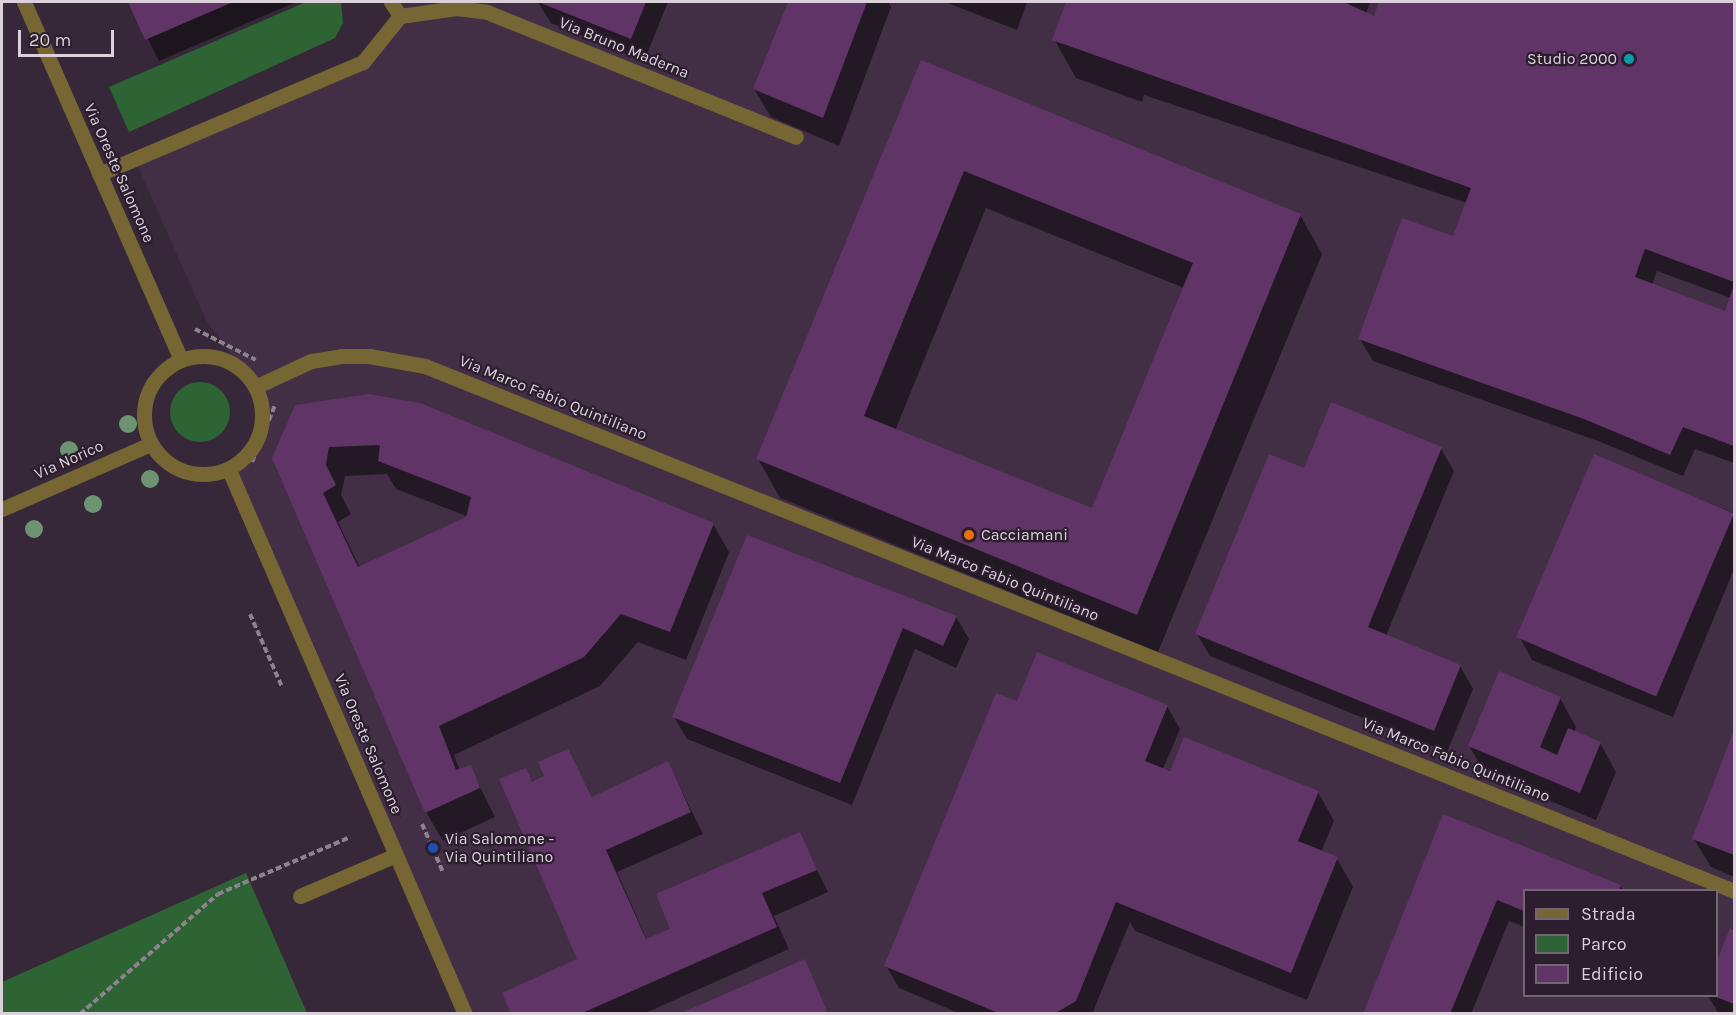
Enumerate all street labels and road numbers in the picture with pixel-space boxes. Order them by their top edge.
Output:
street label: Via Bruno Maderna [556,13,692,83]
street label: Via Oreste Salomone [80,100,158,246]
street label: Via Marco Fabio Quintiliano [456,352,650,444]
street label: Via Norico [31,436,107,484]
street label: Via Marco Fabio Quintiliano [908,533,1102,625]
street label: Via Oreste Salomone [330,671,406,817]
street label: Via Marco Fabio Quintiliano [1359,714,1553,806]

